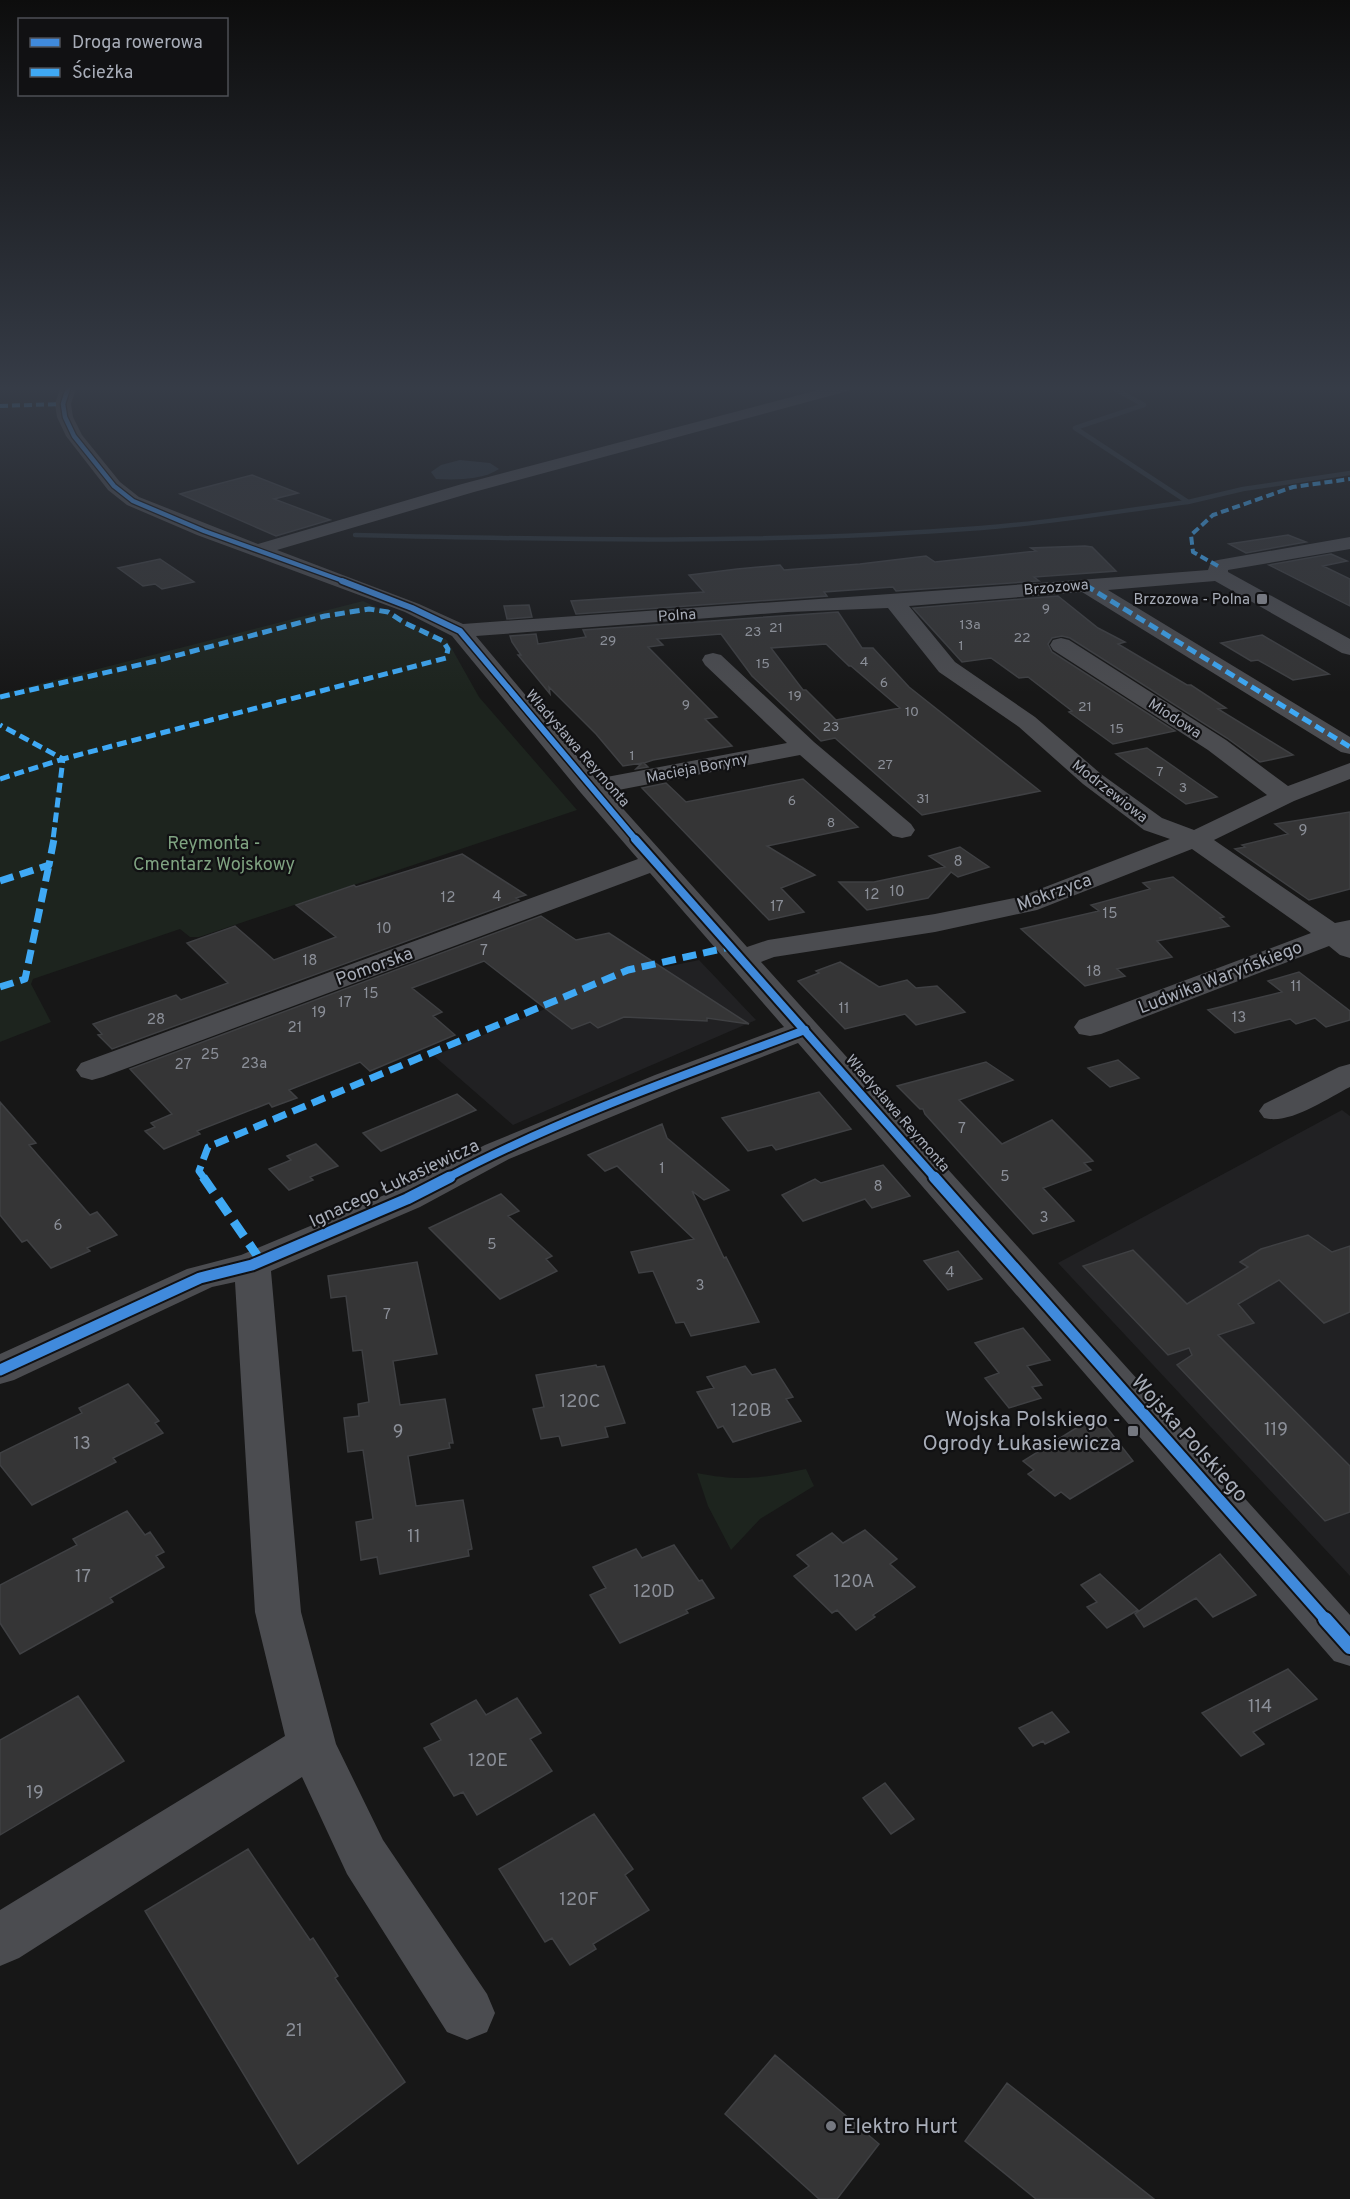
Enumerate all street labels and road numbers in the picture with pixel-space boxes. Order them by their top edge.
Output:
street label: Brzozowa [1023,576,1089,601]
street label: Polna [657,606,697,627]
street label: Władysława Reymonta [521,686,633,812]
street label: Miodowa [1144,695,1204,743]
street label: Macieja Boryny [645,750,750,789]
street label: Modrzewiowa [1067,757,1151,828]
street label: Mokrzyca [1014,869,1095,918]
street label: Ludwika Waryńskiego [1135,936,1306,1020]
street label: Pomorska [333,943,416,992]
street label: Władysława Reymonta [841,1051,953,1177]
street label: Ignacego Łukasiewicza [306,1135,483,1234]
street label: Wojska Polskiego [1124,1370,1253,1508]

